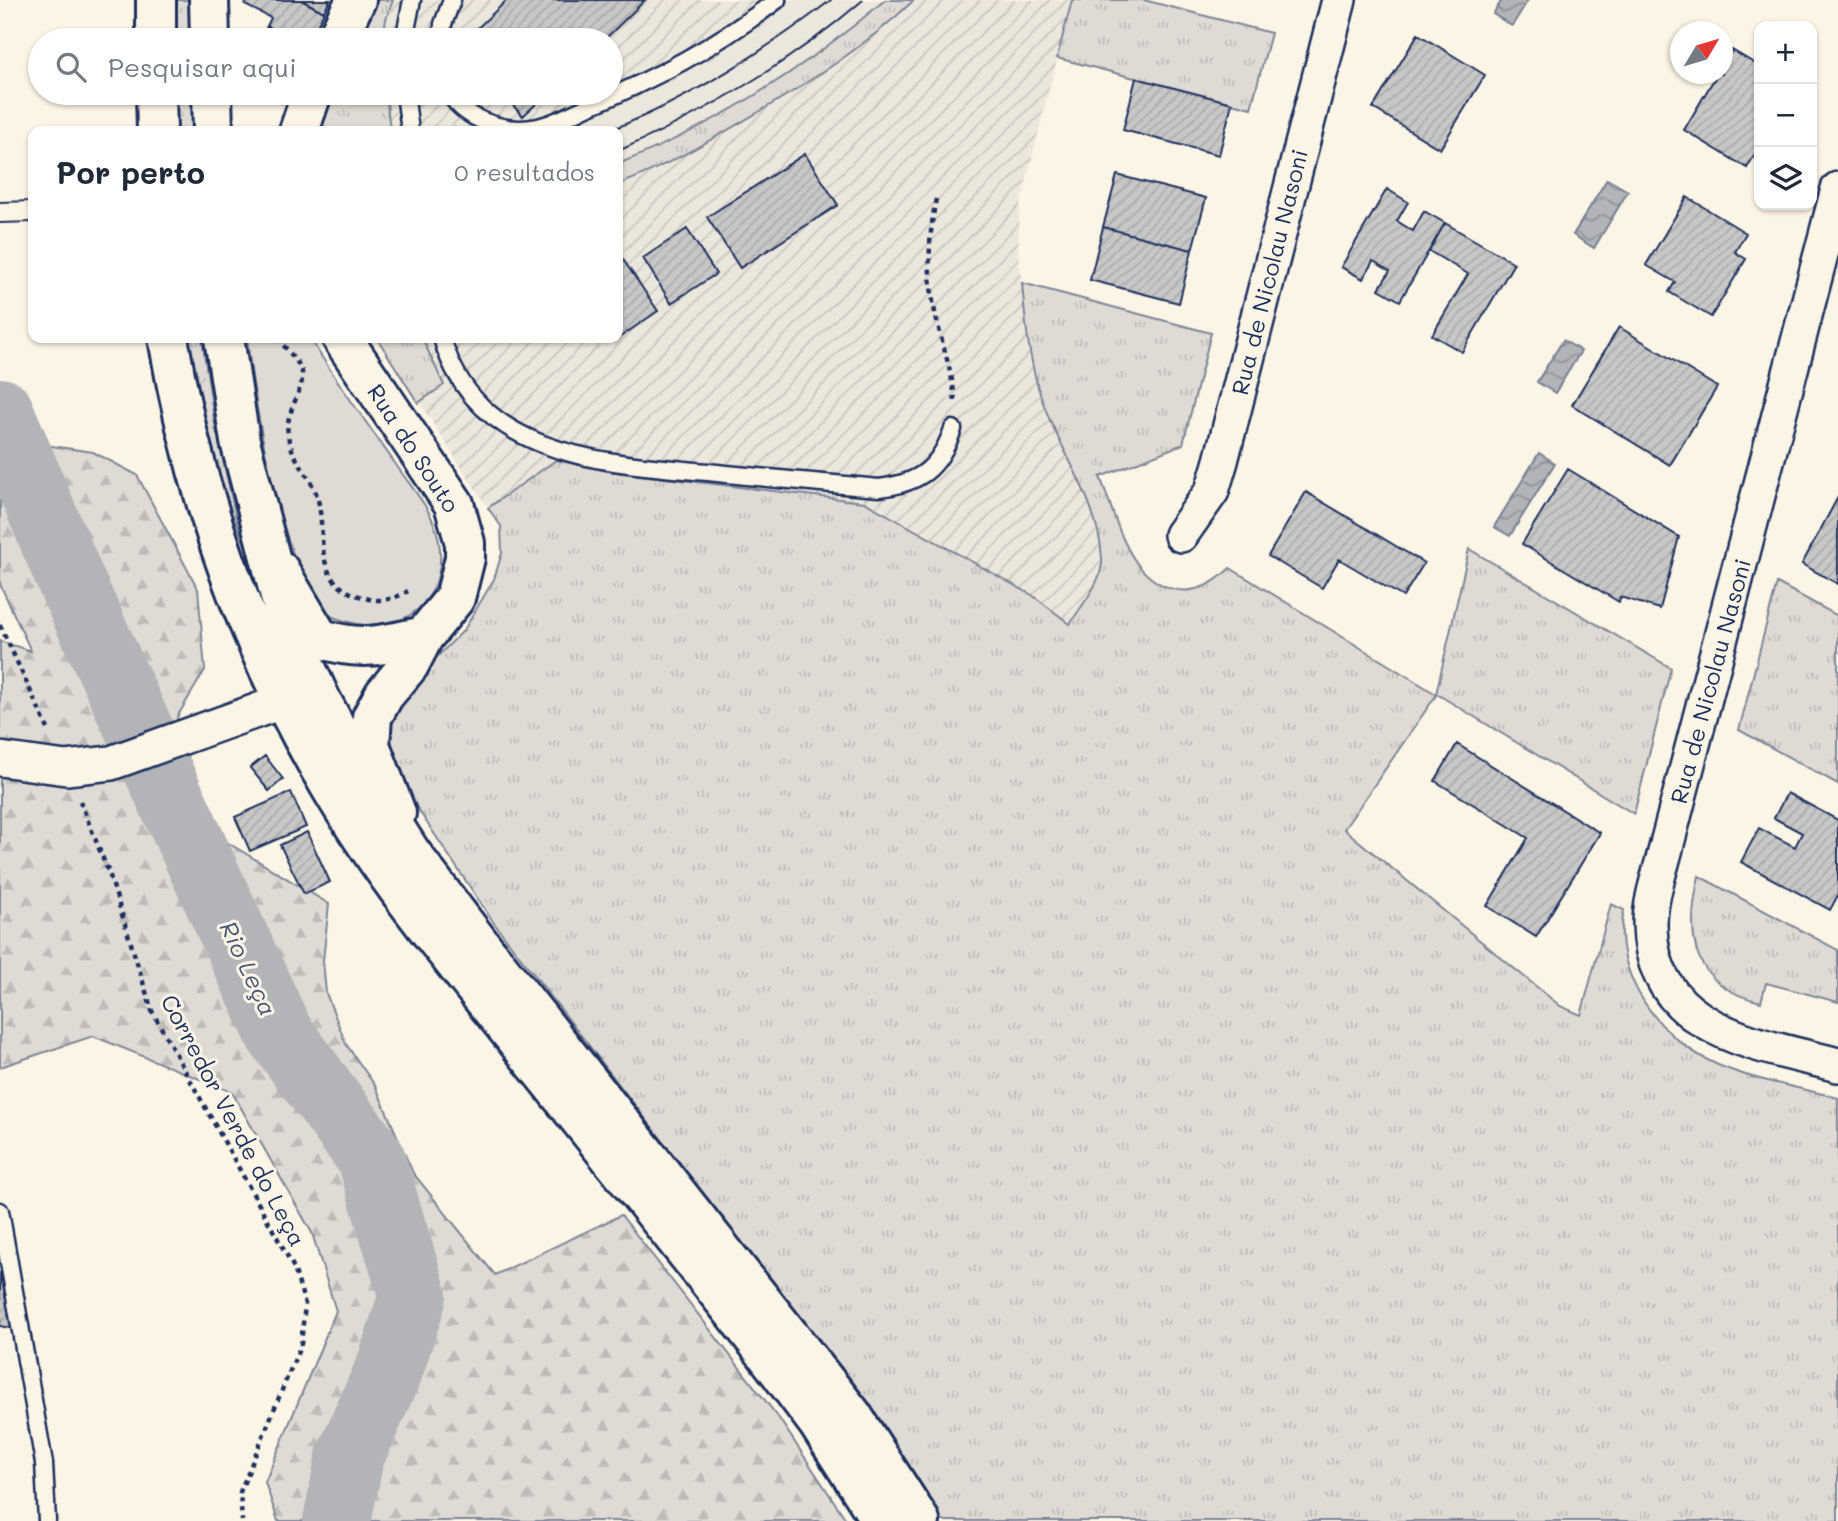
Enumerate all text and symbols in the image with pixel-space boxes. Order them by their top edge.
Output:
north arrow [1670,21,1733,84]
map controls [1754,21,1817,210]
button: + [1754,21,1817,84]
search box [28,28,623,105]
icon: search [52,48,90,86]
text: Pesquisar aqui [108,50,297,84]
button: − [1754,84,1817,147]
street label: Rua de Nicolau Nasoni [1224,146,1314,398]
button: layers [1754,147,1817,210]
text: Por perto [56,152,205,192]
text: 0 resultados [454,157,595,187]
street label: Rua do Souto [361,378,467,518]
street label: Rua de Nicolau Nasoni [1663,555,1757,807]
water label: Rio Leça [214,916,284,1020]
street label: Corredor Verde do Leça [155,989,313,1251]

